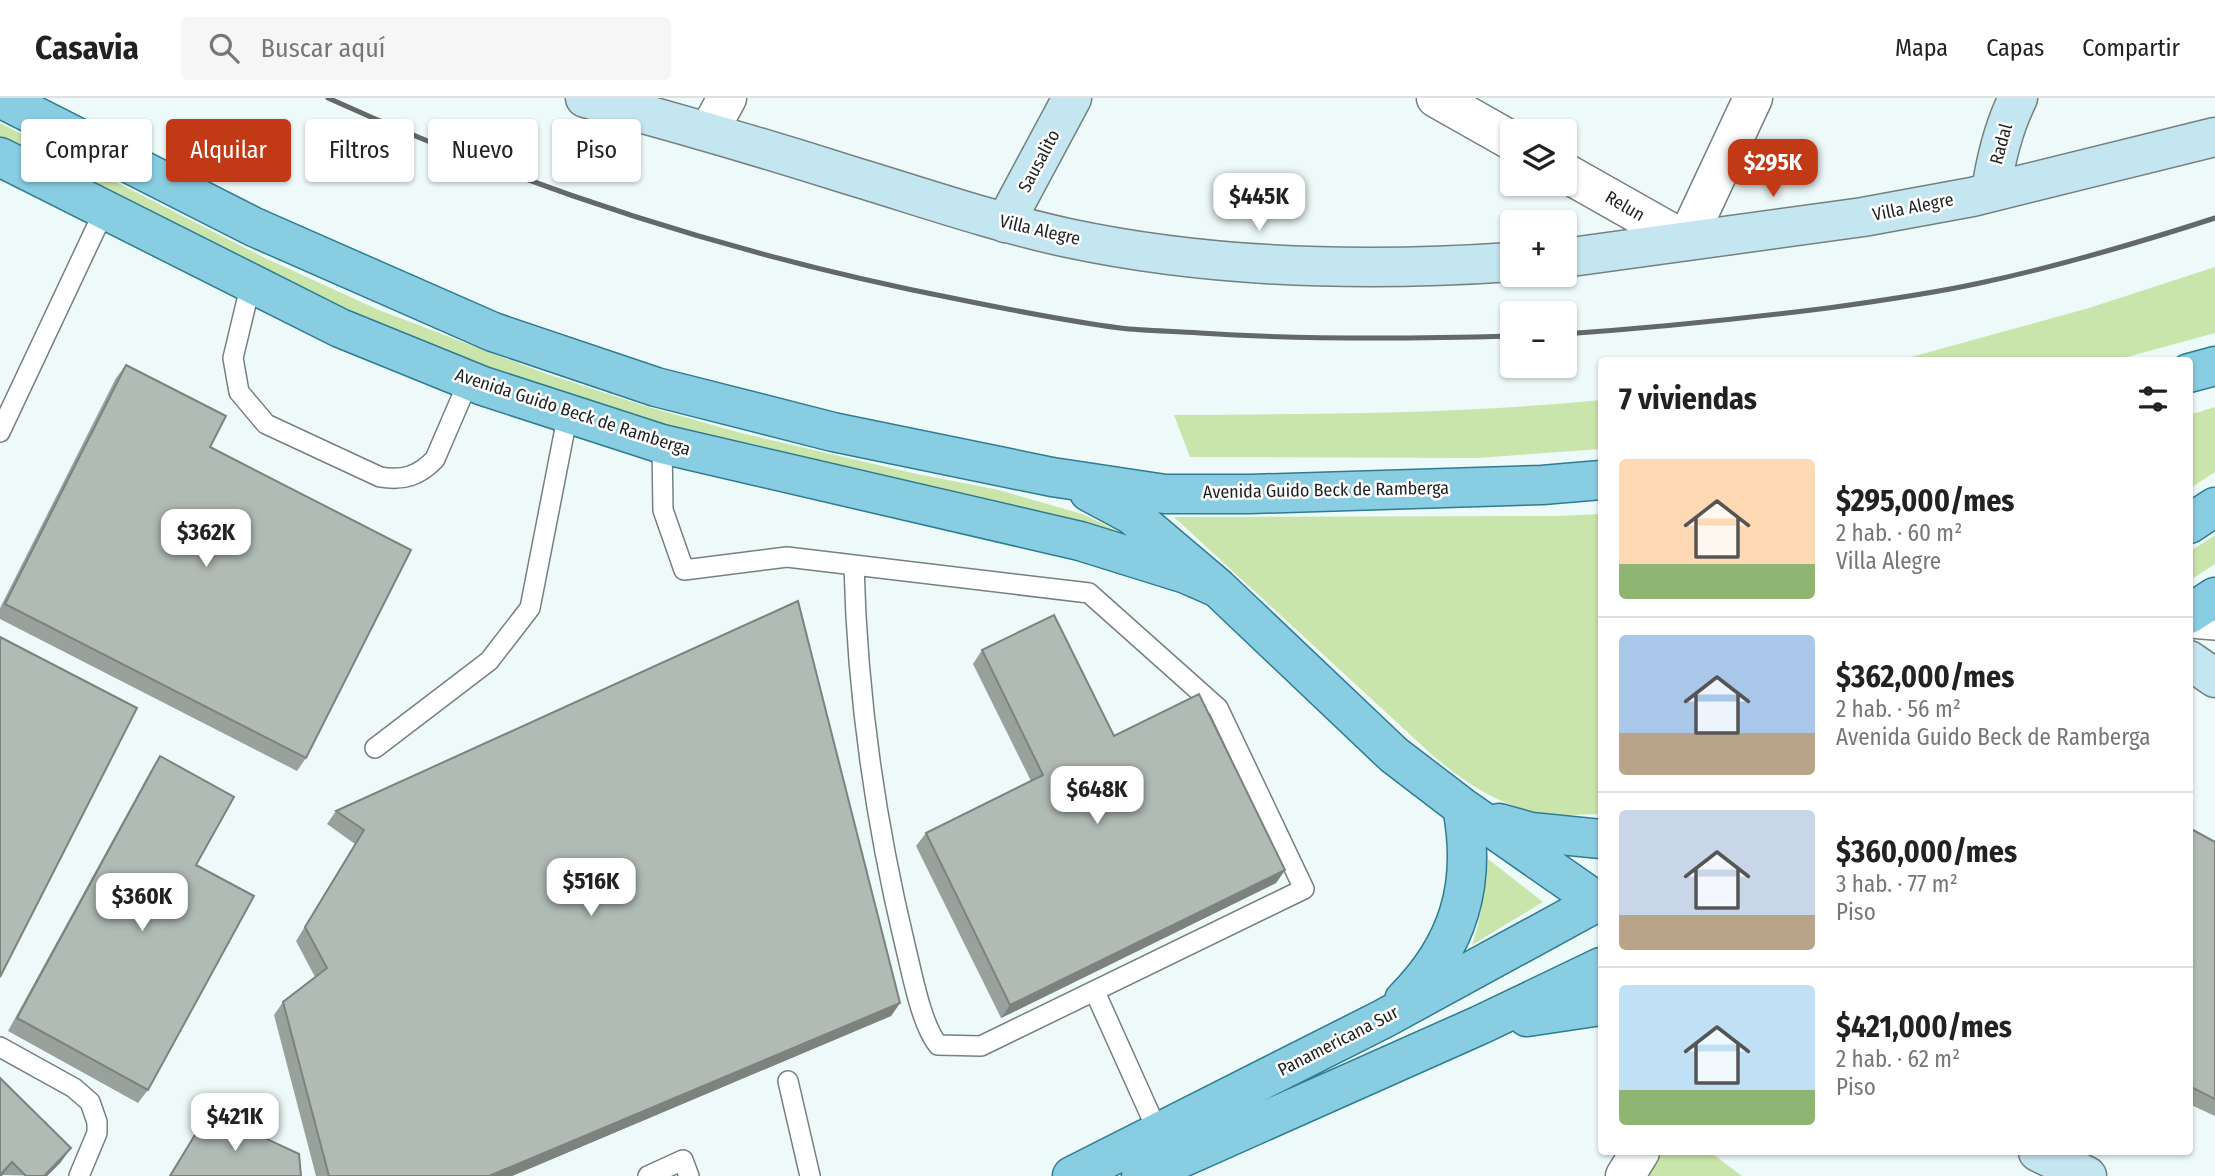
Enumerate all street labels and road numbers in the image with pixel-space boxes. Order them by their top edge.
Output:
street label: Radal [1985,121,2017,167]
street label: Sausalito [1013,126,1065,196]
street label: Relun [1601,186,1649,226]
street label: Villa Alegre [1870,188,1956,226]
street label: Villa Alegre [997,210,1083,250]
street label: Avenida Guido Beck de Ramberga [453,364,694,461]
street label: Avenida Guido Beck de Ramberga [1203,477,1449,503]
street label: Panamericana Sur [1274,1001,1403,1081]

